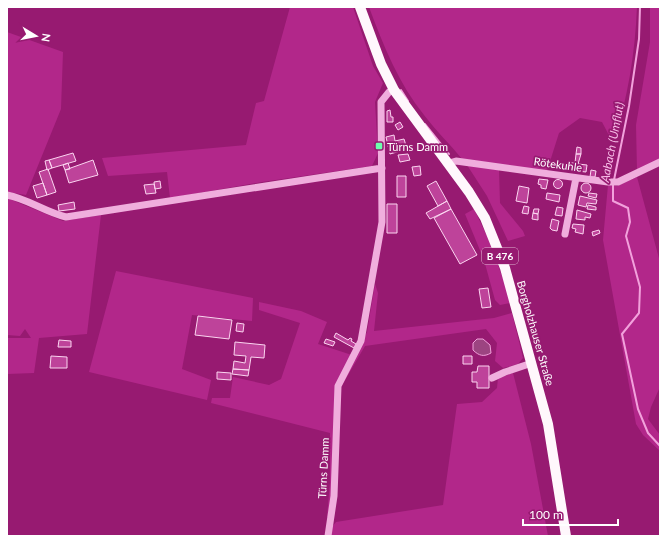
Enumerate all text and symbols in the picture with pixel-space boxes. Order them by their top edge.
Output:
north arrow [16,16,56,56]
text: N [39,33,53,43]
water label: Aabach (Umflut) [597,101,627,184]
place label: Türns Damm [387,140,448,153]
marker: Türns Damm [374,141,384,151]
street label: Rötekuhle [533,154,583,174]
road number: B 476 [482,248,518,264]
street label: Borgholzhauser Straße [515,279,557,387]
street label: Türns Damm [315,437,331,499]
scale bar [523,501,618,527]
text: 100 m [529,507,563,522]

